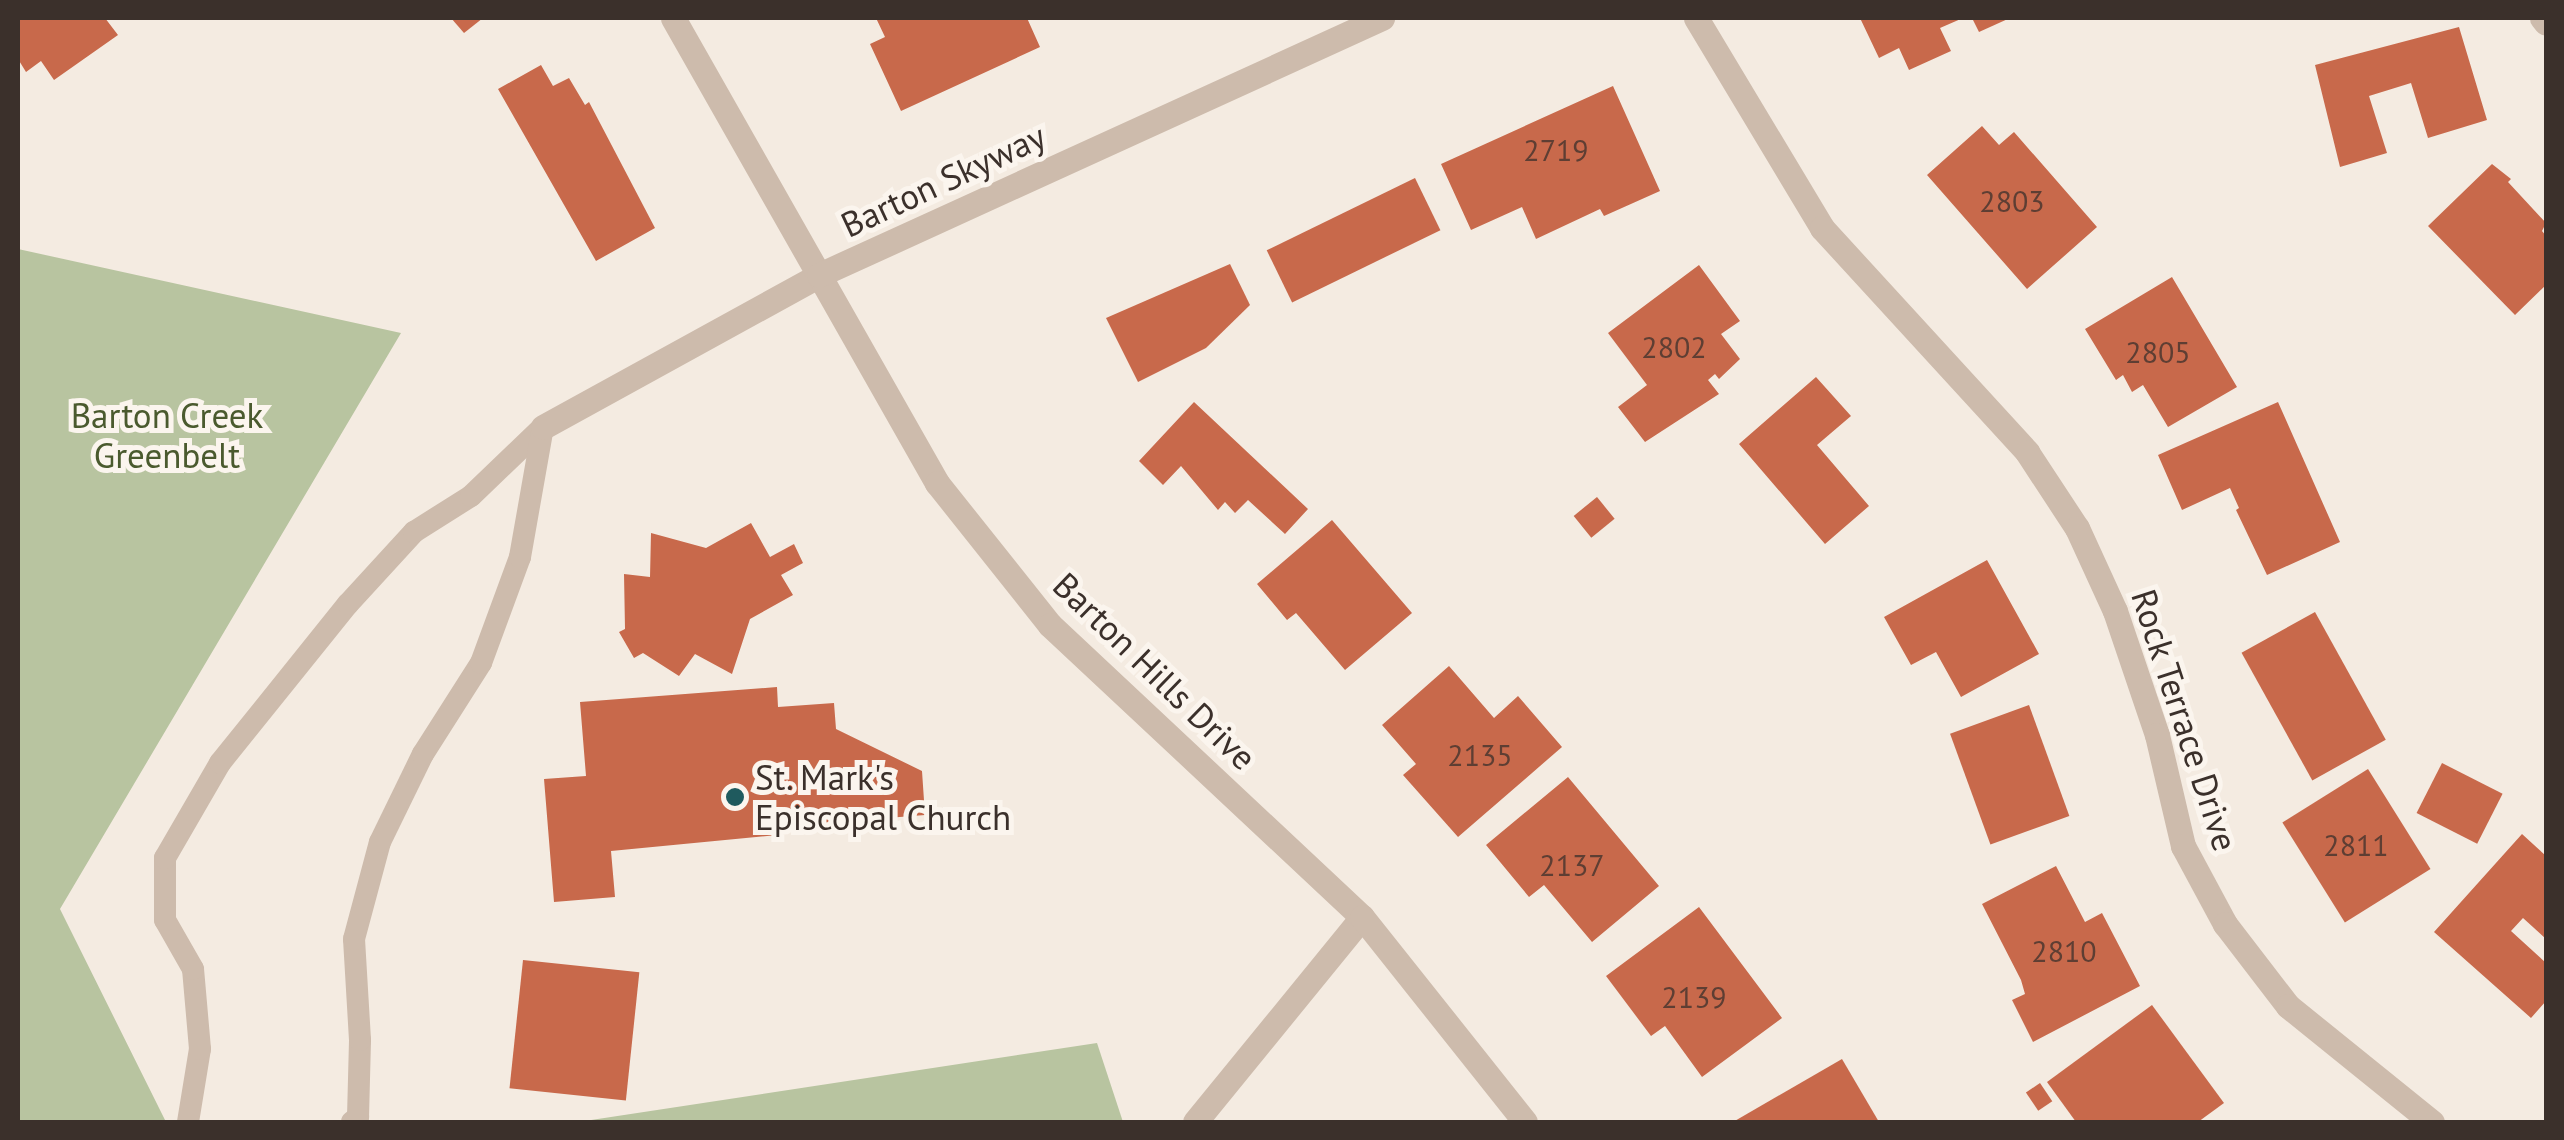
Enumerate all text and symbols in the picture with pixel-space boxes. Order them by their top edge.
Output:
street label: Barton Skyway [834,114,1052,246]
house number: 2719 [1523,132,1589,168]
house number: 2803 [1979,183,2045,219]
house number: 2802 [1641,329,1707,365]
house number: 2805 [2125,334,2191,370]
park label: Barton Creek Greenbelt [71,394,263,476]
street label: Barton Hills Drive [1045,564,1265,778]
street label: Rock Terrace Drive [2123,583,2247,857]
house number: 2135 [1447,737,1513,773]
place label: St. Mark's Episcopal Church [755,756,1011,838]
marker: St. Mark's Episcopal Church [724,786,746,808]
house number: 2811 [2323,827,2389,863]
house number: 2137 [1539,847,1605,883]
house number: 2810 [2031,933,2097,969]
house number: 2139 [1661,979,1727,1015]

